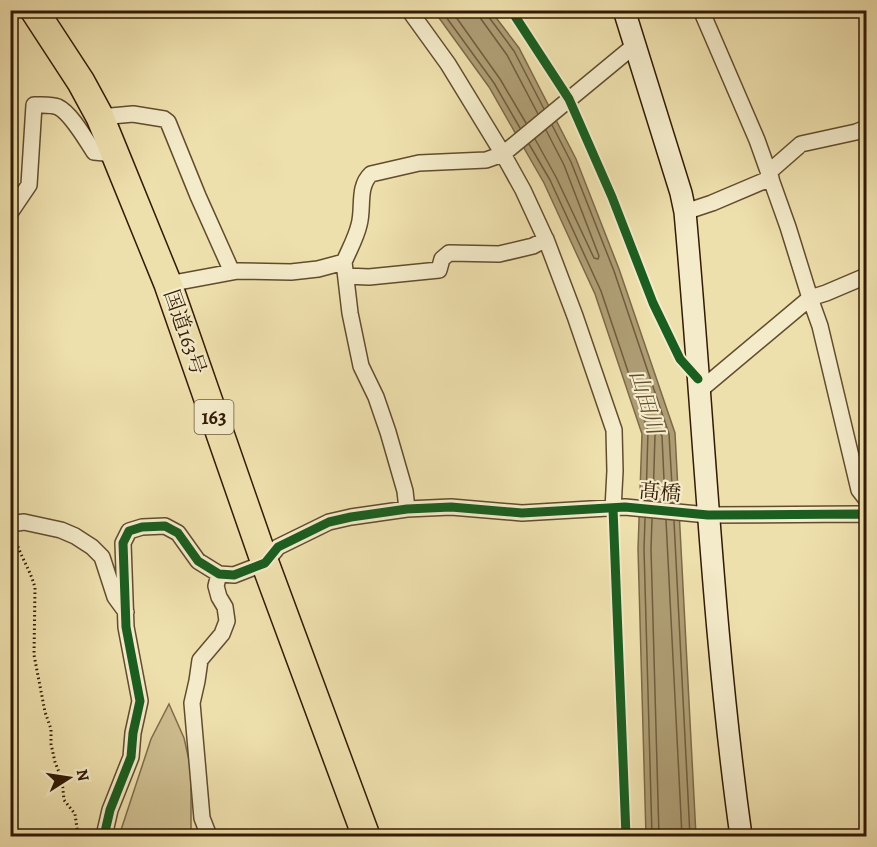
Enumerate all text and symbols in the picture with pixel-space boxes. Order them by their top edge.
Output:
street label: 国道163号 [157,286,213,378]
water label: 山田川 [622,366,671,440]
road number: 163 [194,400,234,434]
street label: 髙橋 [638,476,682,508]
north arrow [39,748,99,808]
text: N [71,767,95,783]

